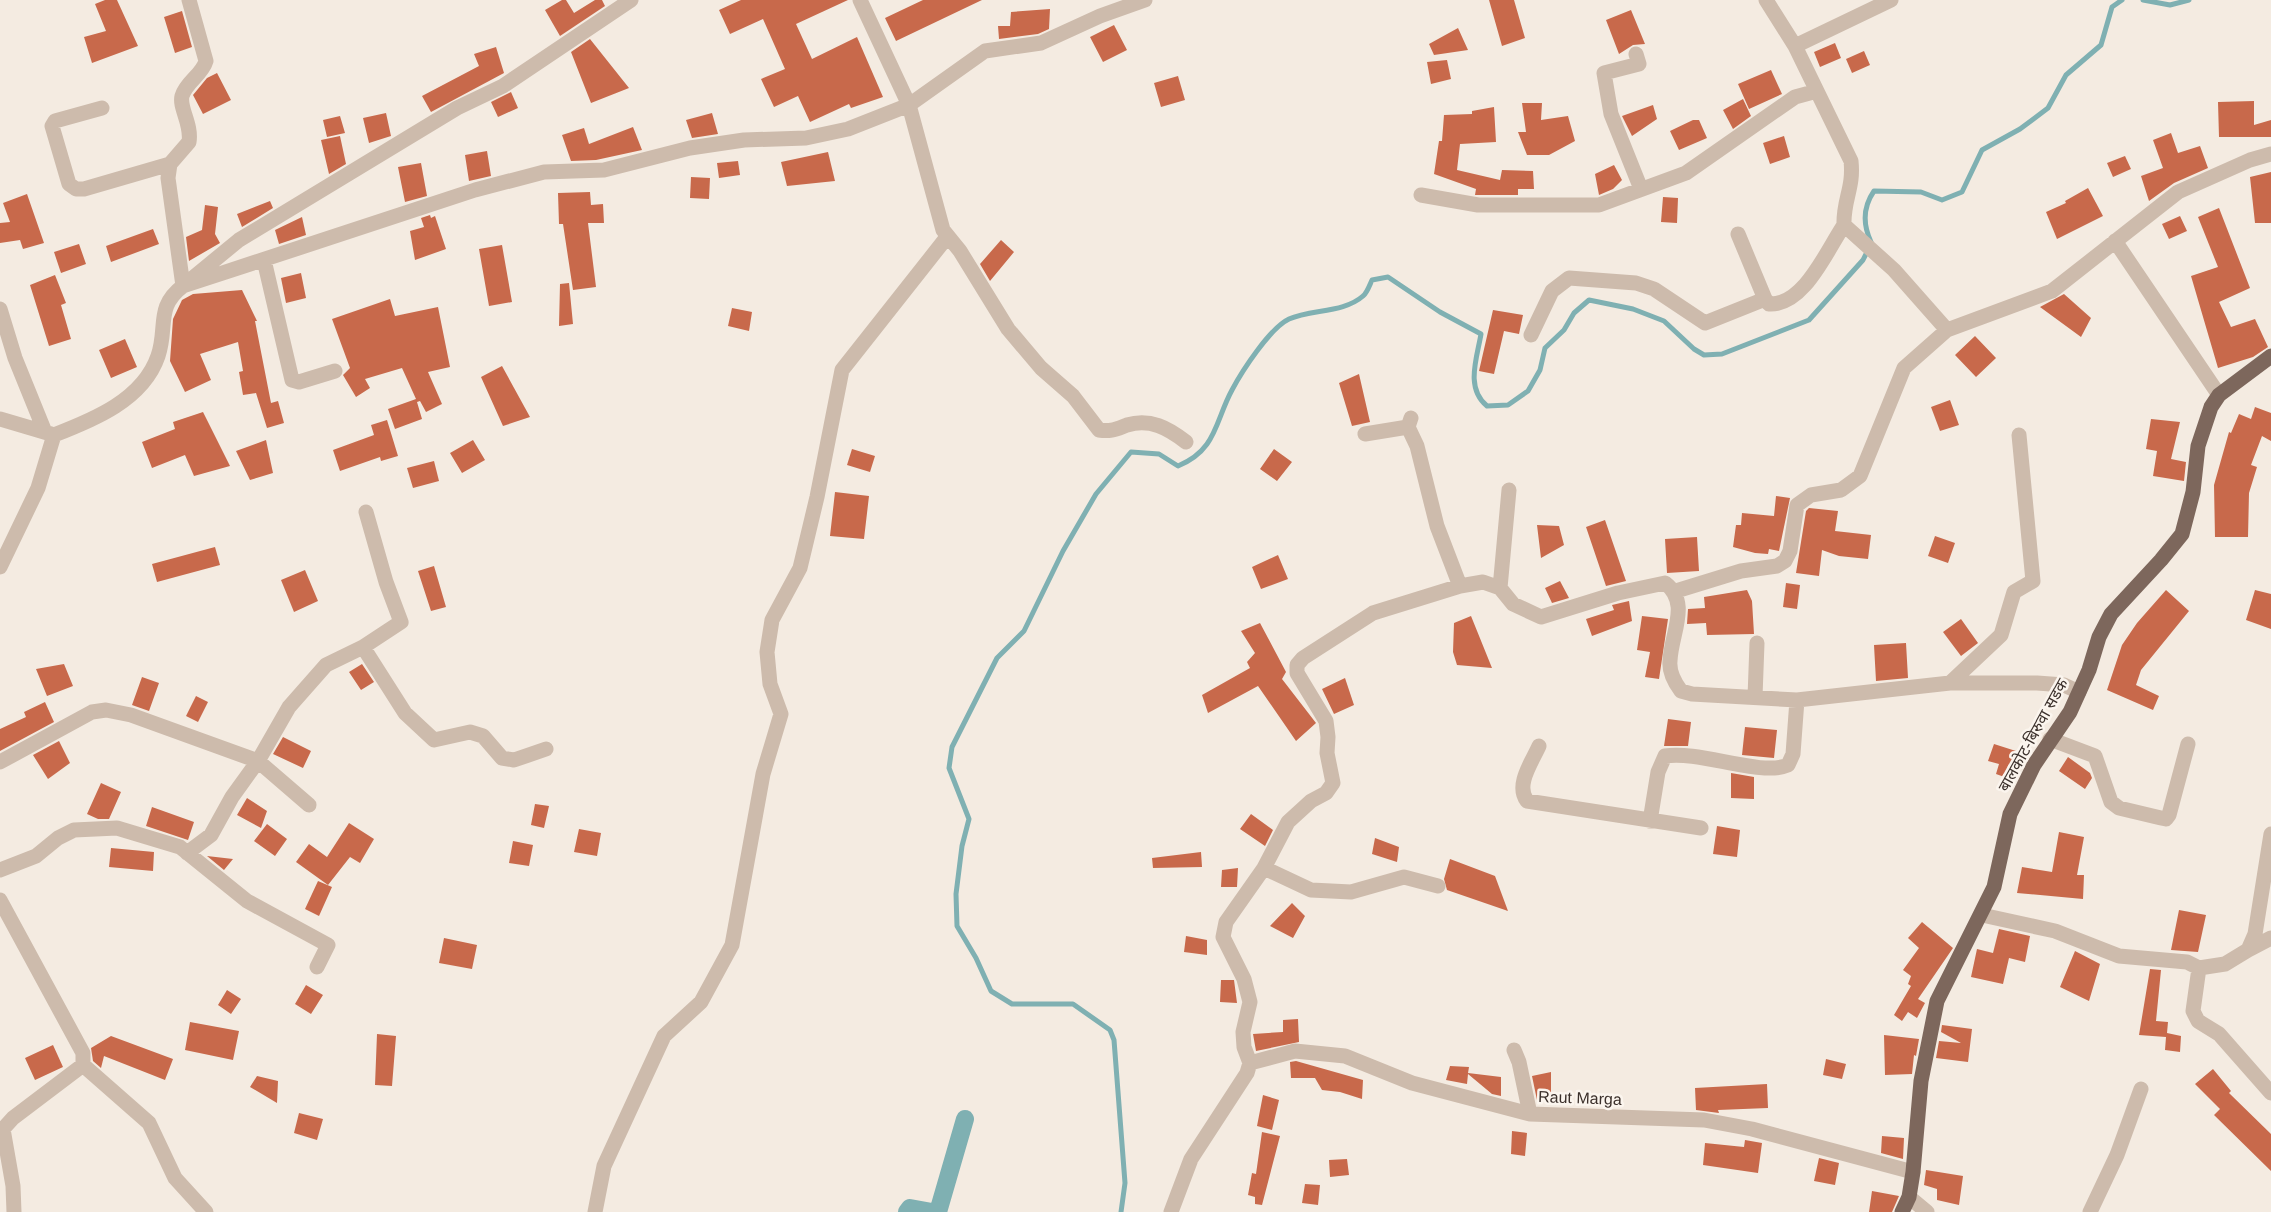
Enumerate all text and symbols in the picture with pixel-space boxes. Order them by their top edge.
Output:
street label: बालकोट-बिरुवा सडक [1995,675,2071,794]
street label: Raut Marga [1538,1088,1622,1108]

